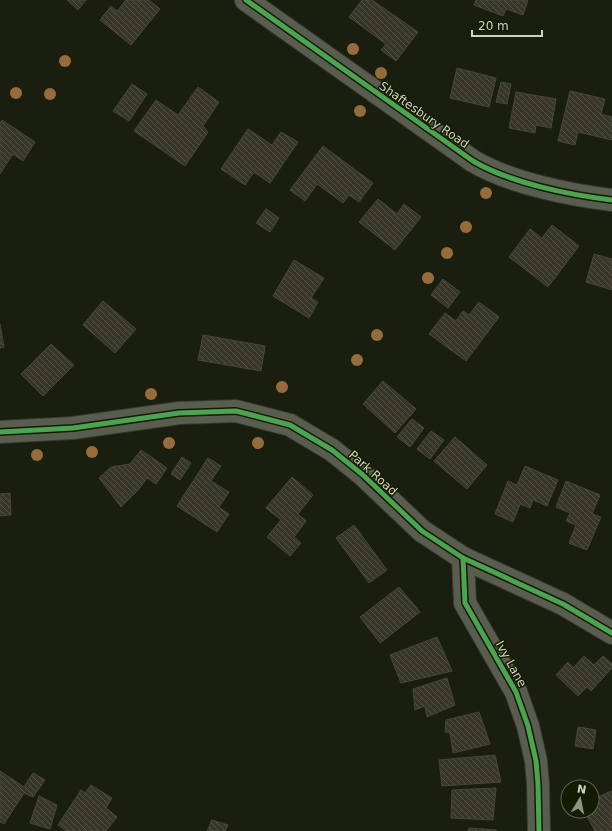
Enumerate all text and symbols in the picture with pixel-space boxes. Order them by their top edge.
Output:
scale bar [472,12,542,38]
text: 20 m [478,19,509,33]
street label: Shaftesbury Road [377,79,471,151]
street label: Park Road [346,448,400,498]
street label: Ivy Lane [493,638,529,690]
north arrow [560,779,600,819]
text: N [576,782,587,797]

